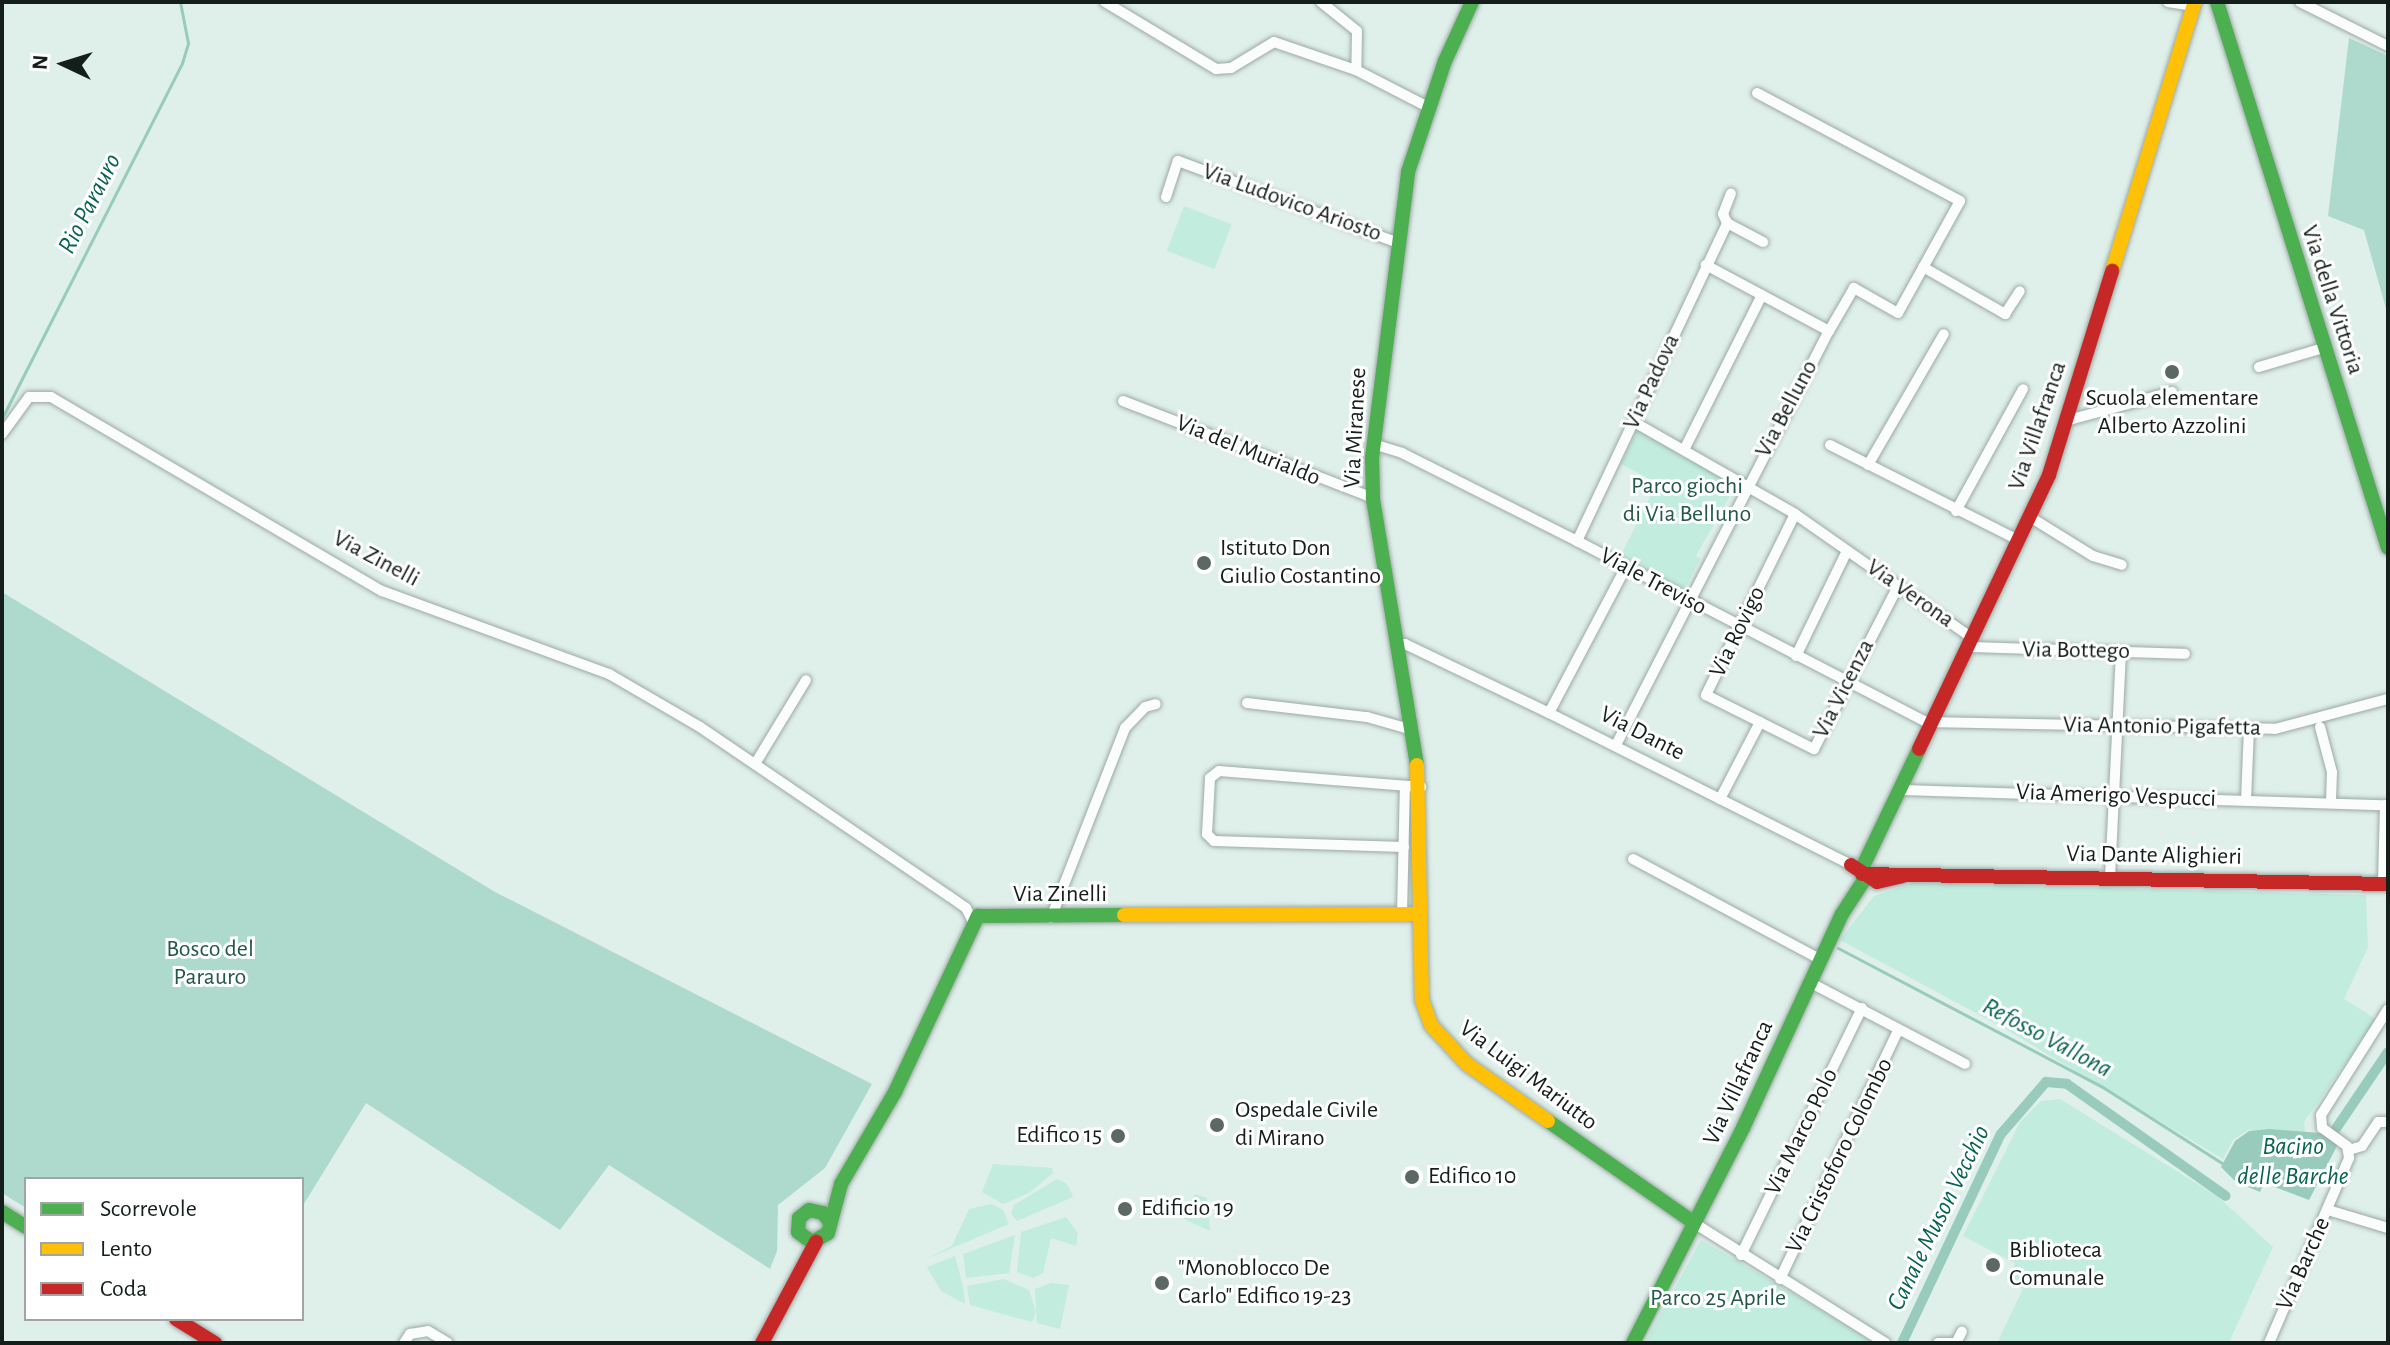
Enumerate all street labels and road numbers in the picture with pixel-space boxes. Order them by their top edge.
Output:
street label: Via Ludovico Ariosto [1199,157,1385,249]
street label: Via della Vittoria [2294,222,2370,378]
street label: Via Padova [1617,330,1687,434]
street label: Via Belluno [1749,355,1825,463]
street label: Via Villafranca [2002,358,2074,494]
street label: Via Miranese [1338,367,1374,489]
street label: Via del Murialdo [1172,409,1324,493]
street label: Via Zinelli [328,524,424,594]
street label: Viale Treviso [1595,542,1711,622]
street label: Via Verona [1861,553,1959,635]
street label: Via Rovigo [1704,582,1772,682]
street label: Via Vicenza [1807,635,1881,743]
street label: Via Bottego [2022,636,2130,666]
street label: Via Dante [1595,700,1689,768]
street label: Via Antonio Pigafetta [2063,711,2261,743]
street label: Via Amerigo Vespucci [2015,778,2217,814]
street label: Via Dante Alighieri [2066,840,2242,872]
street label: Via Zinelli [1013,881,1107,909]
street label: Via Luigi Mariutto [1453,1015,1603,1137]
street label: Via Villafranca [1698,1016,1780,1150]
street label: Via Cristoforo Colombo [1780,1054,1900,1258]
street label: Via Marco Polo [1759,1064,1845,1200]
street label: Via Barche [2271,1213,2337,1315]

